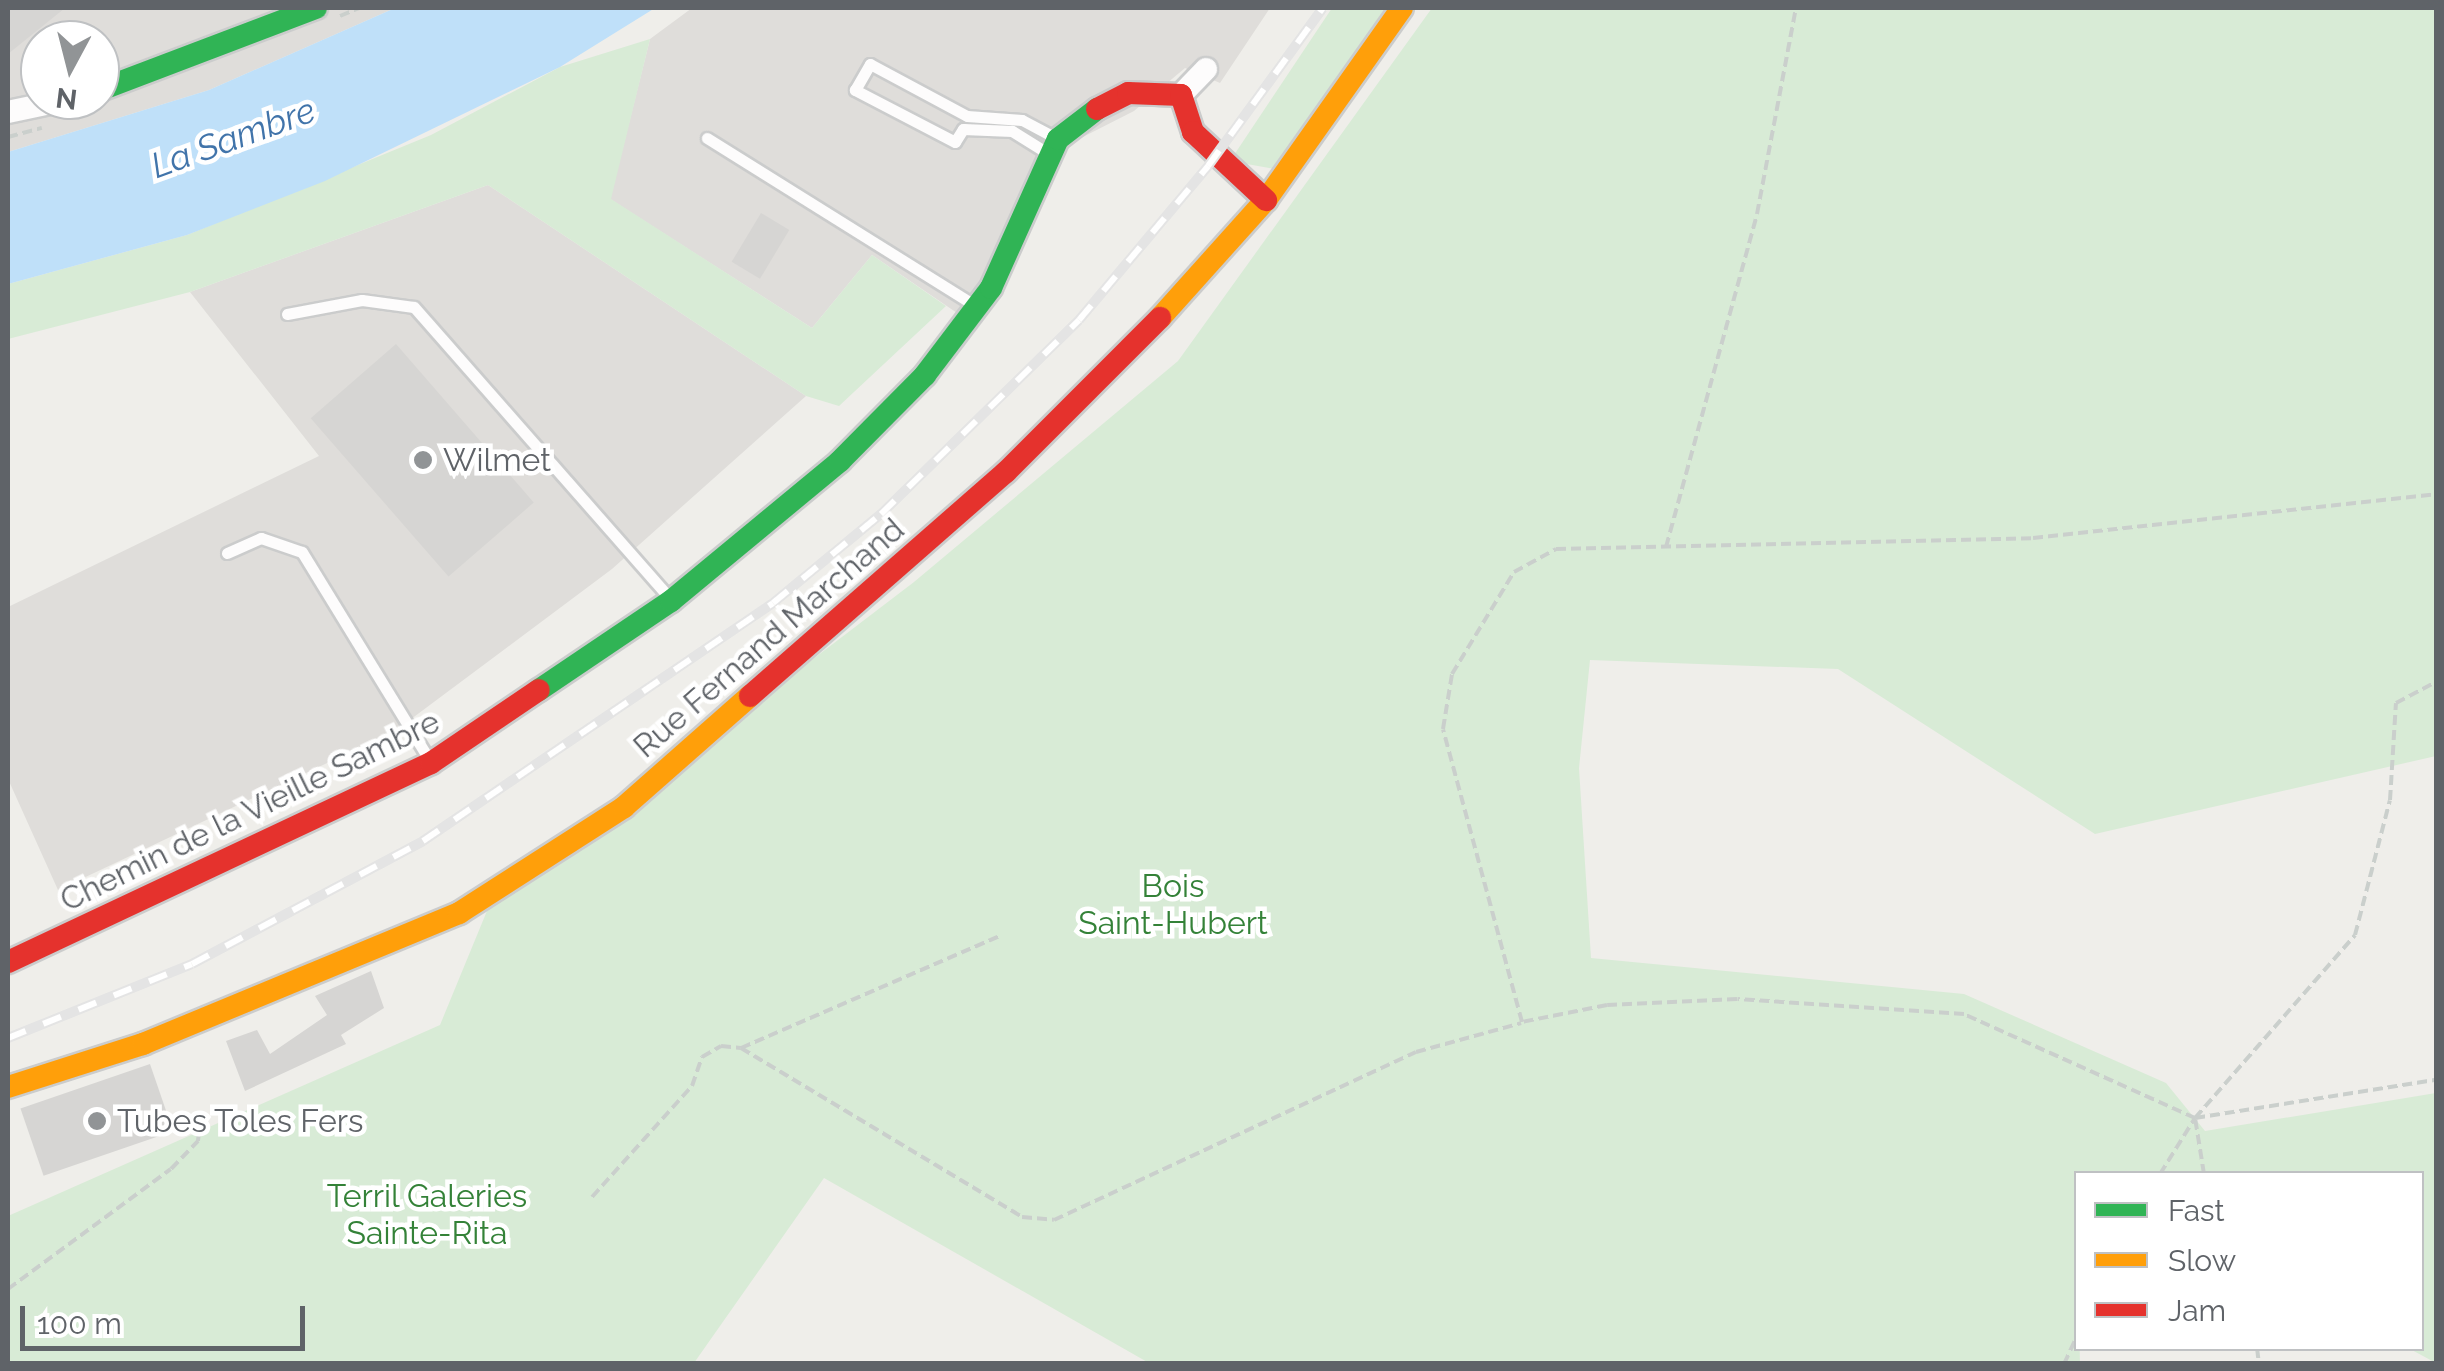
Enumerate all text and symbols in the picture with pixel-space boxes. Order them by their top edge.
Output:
north arrow [20,20,120,120]
text: N [54,81,79,116]
water label: La Sambre [145,89,321,187]
place label: Wilmet [443,441,551,479]
marker: Wilmet [412,449,434,471]
street label: Rue Fernand Marchand [626,510,912,766]
street label: Chemin de la Vieille Sambre [54,702,446,920]
park label: Bois Saint-Hubert [1078,868,1268,943]
place label: Tubes Toles Fers [117,1102,364,1140]
marker: Tubes Toles Fers [86,1110,108,1132]
legend [2074,1171,2424,1351]
park label: Terril Galeries Sainte-Rita [326,1178,528,1253]
text: Fast [2168,1193,2225,1228]
text: Slow [2168,1243,2236,1278]
scale bar [25,1286,310,1348]
text: Jam [2168,1293,2226,1328]
text: 100 m [37,1306,122,1341]

